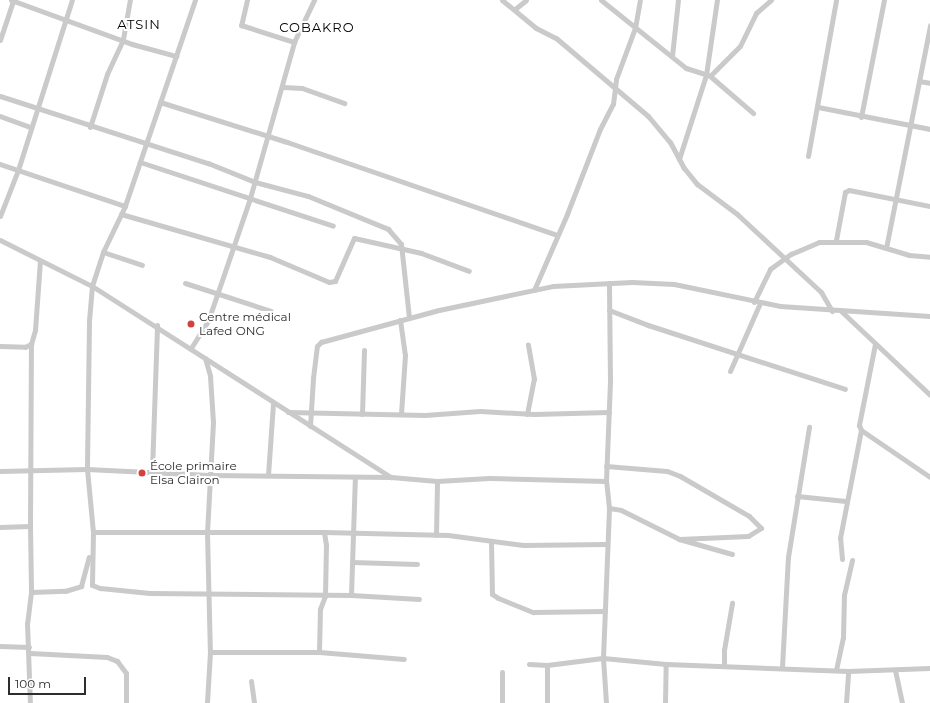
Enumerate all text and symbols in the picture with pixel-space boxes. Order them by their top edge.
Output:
district label: ATSIN [117,16,161,32]
district label: COBAKRO [279,19,355,35]
place label: Centre médical Lafed ONG [199,310,291,338]
marker: Centre médical Lafed ONG [186,319,196,329]
place label: École primaire Elsa Clairon [150,459,237,487]
marker: École primaire Elsa Clairon [137,468,147,478]
scale bar [10,669,88,695]
text: 100 m [15,676,51,691]

